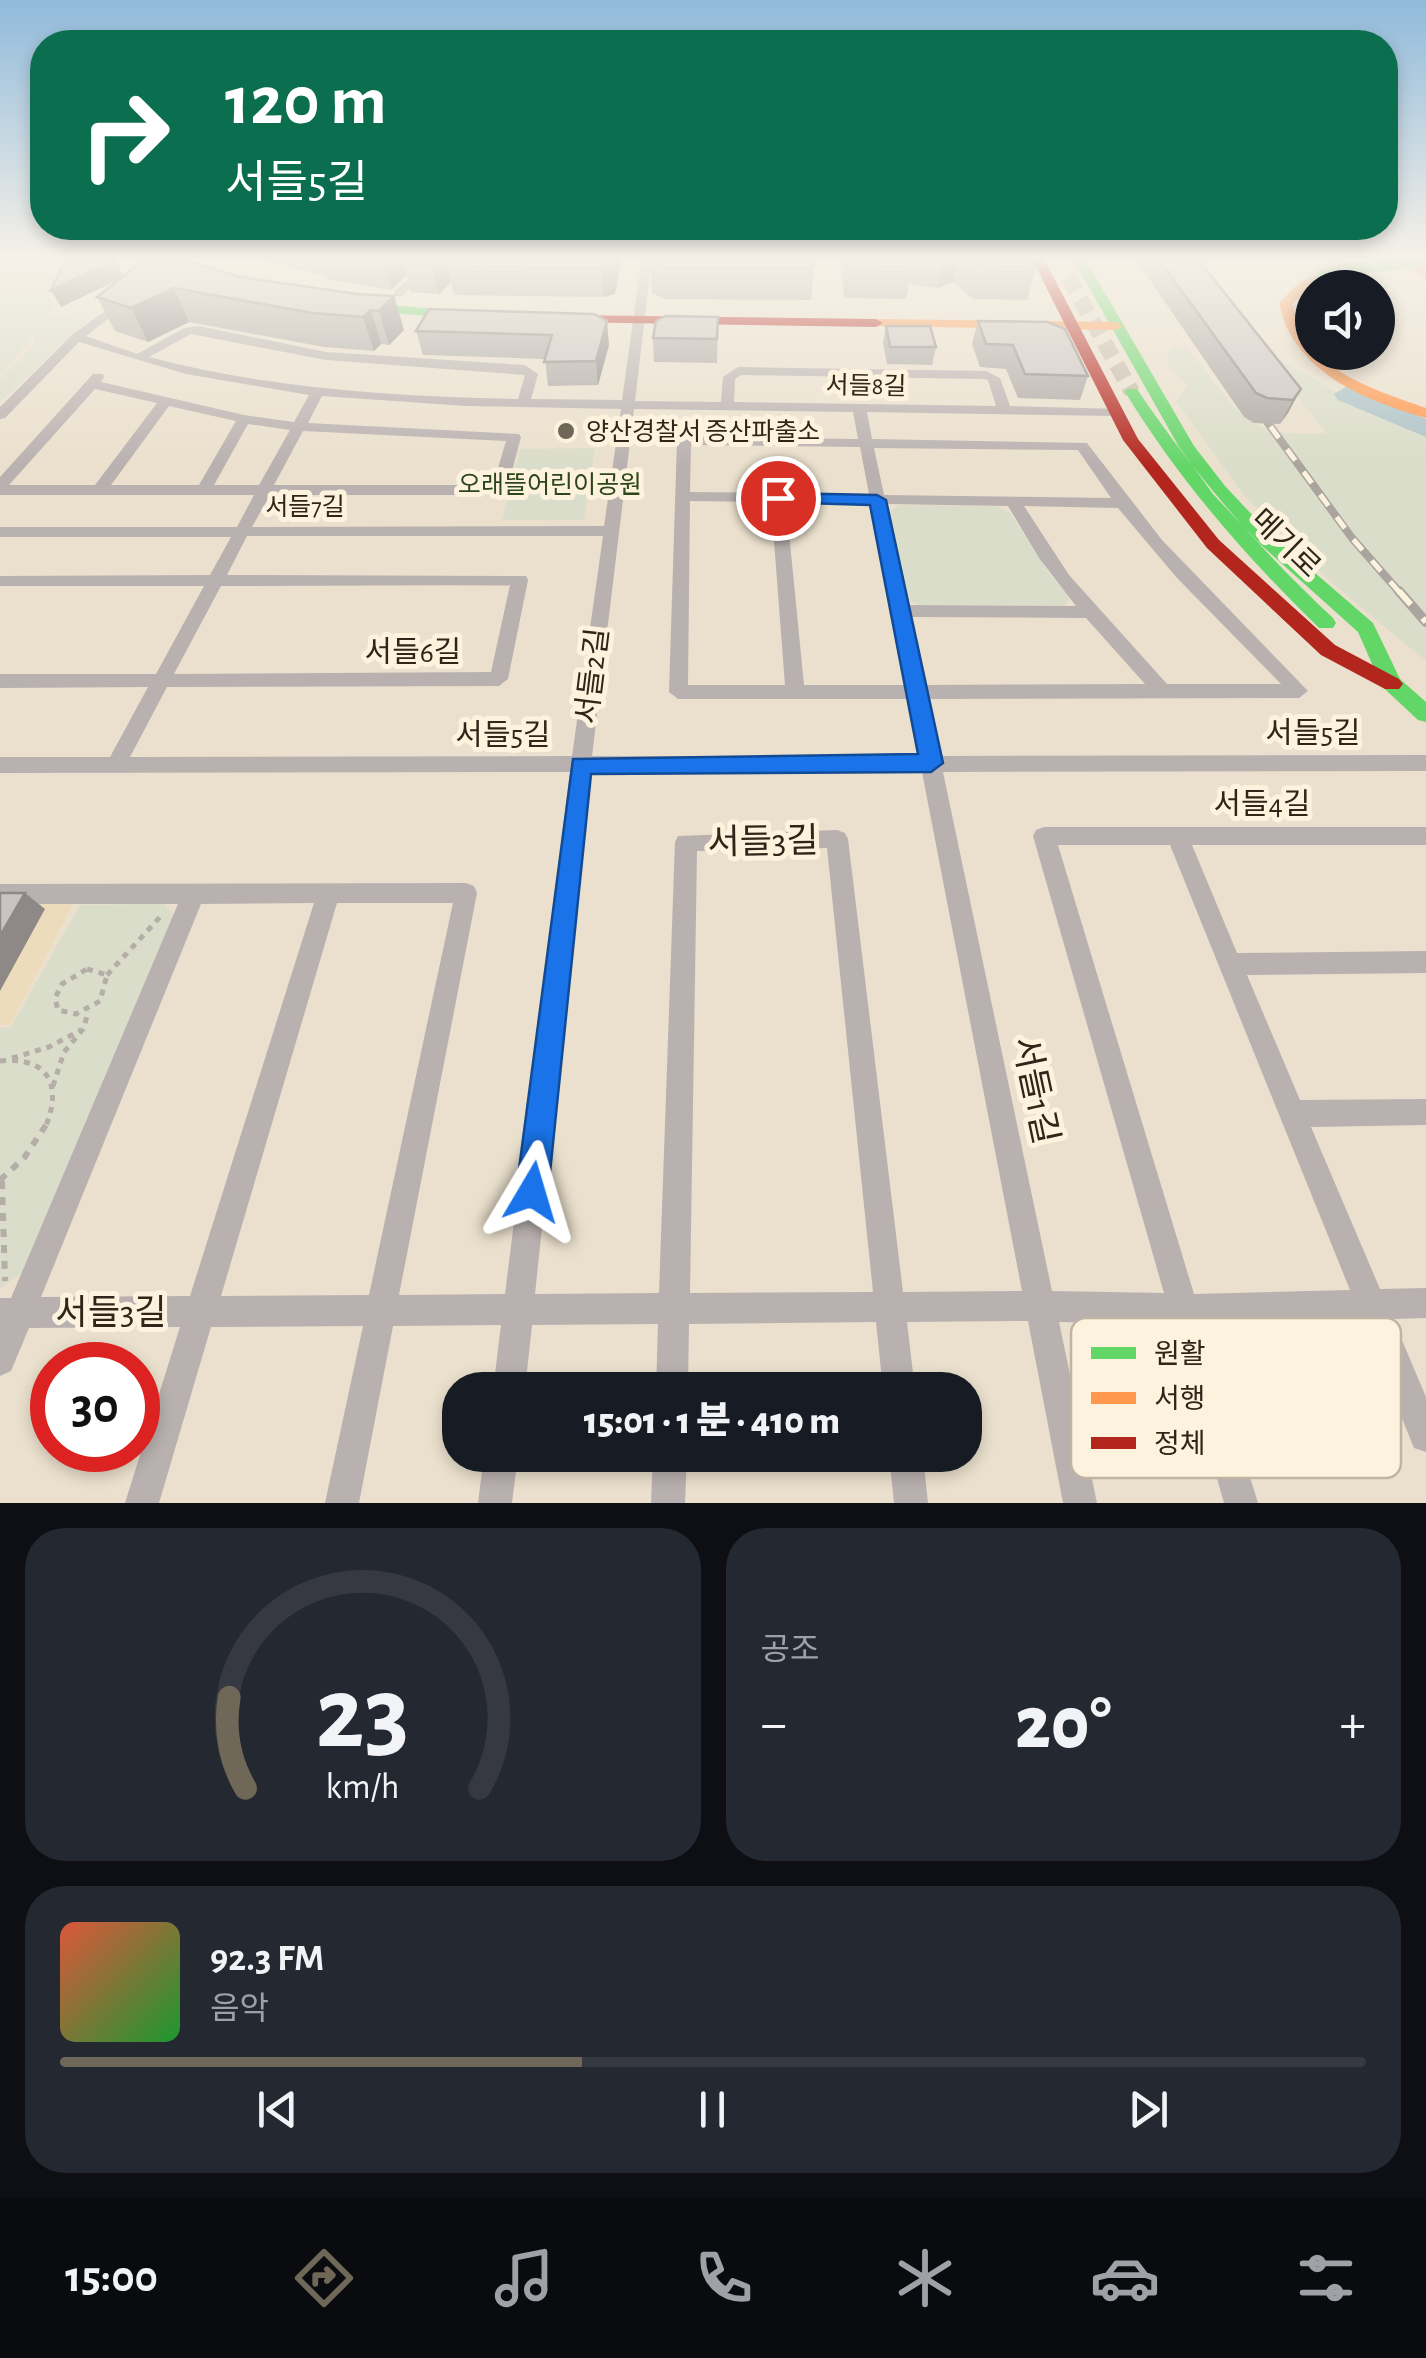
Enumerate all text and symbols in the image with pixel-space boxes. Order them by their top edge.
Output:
text: 120 m [225,67,387,137]
icon: right [60,70,190,200]
text: 서들5길 [225,161,368,206]
map controls [1295,270,1395,370]
button: sound [1295,270,1395,370]
street label: 서들8길 [825,372,907,400]
place label: 양산경찰서 증산파출소 [586,419,820,445]
marker: 양산경찰서 증산파출소 [555,420,577,442]
pin [736,456,821,541]
icon: arrive [751,471,806,526]
park label: 오래뜰어린이공원 [458,472,642,498]
street label: 서들7길 [265,494,345,520]
street label: 메기로 [1245,503,1327,583]
street label: 서들2길 [570,626,614,726]
street label: 서들6길 [365,636,461,668]
street label: 서들5길 [1265,717,1361,749]
street label: 서들5길 [455,719,551,751]
street label: 서들4길 [1213,788,1311,820]
street label: 서들3길 [707,823,819,861]
street label: 서들1길 [1006,1033,1064,1147]
position arrow [480,1140,584,1244]
street label: 서들3길 [55,1295,167,1331]
legend [1071,1318,1401,1478]
text: 원활 [1154,1339,1206,1369]
speed limit sign: 30 [30,1342,160,1472]
text: 서행 [1154,1384,1206,1414]
text: 15:01 · 1 분 · 410 m [584,1403,840,1441]
text: 정체 [1154,1429,1206,1459]
text: 공조 [761,1634,819,1666]
text: 23 [316,1663,410,1767]
text: 20° [1015,1687,1112,1762]
text: − [761,1697,787,1752]
text: + [1340,1697,1366,1752]
text: km/h [326,1769,400,1805]
text: 92.3 FM [210,1940,324,1978]
text: 음악 [210,1993,269,2025]
icon: previous [250,2082,305,2137]
icon: pause [685,2082,740,2137]
icon: next [1121,2082,1176,2137]
icon: directions [289,2243,359,2313]
icon: music [489,2243,559,2313]
icon: phone [689,2243,759,2313]
icon: climate [890,2243,960,2313]
icon: car [1090,2243,1160,2313]
icon: filters [1291,2243,1361,2313]
text: 15:00 [65,2255,158,2300]

